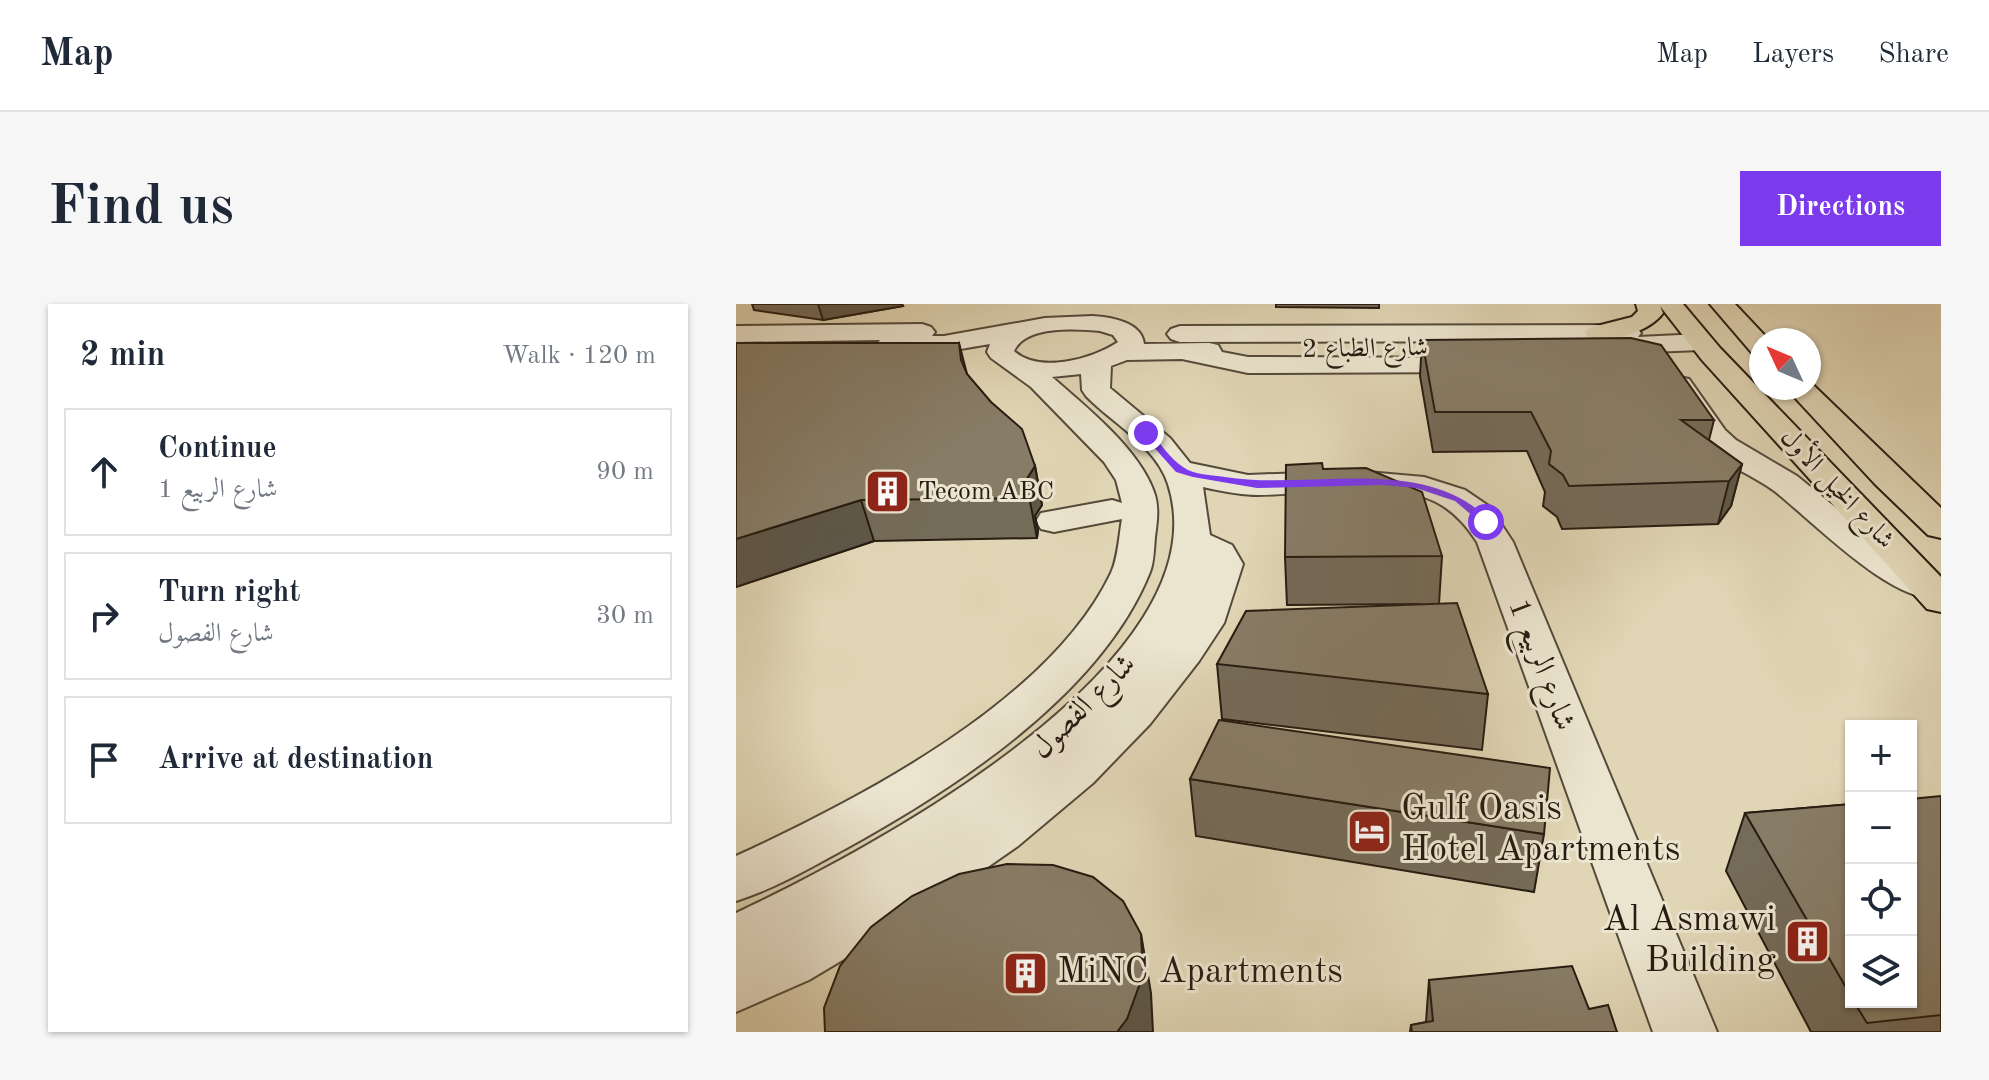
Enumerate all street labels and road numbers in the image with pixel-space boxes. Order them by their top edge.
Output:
street label: شارع الطباع 2 [1302,335,1428,370]
street label: شارع الخيل الأول [1770,419,1904,559]
street label: شارع الربيع 1 [1493,595,1581,738]
street label: شارع الفصول [1026,649,1148,771]

